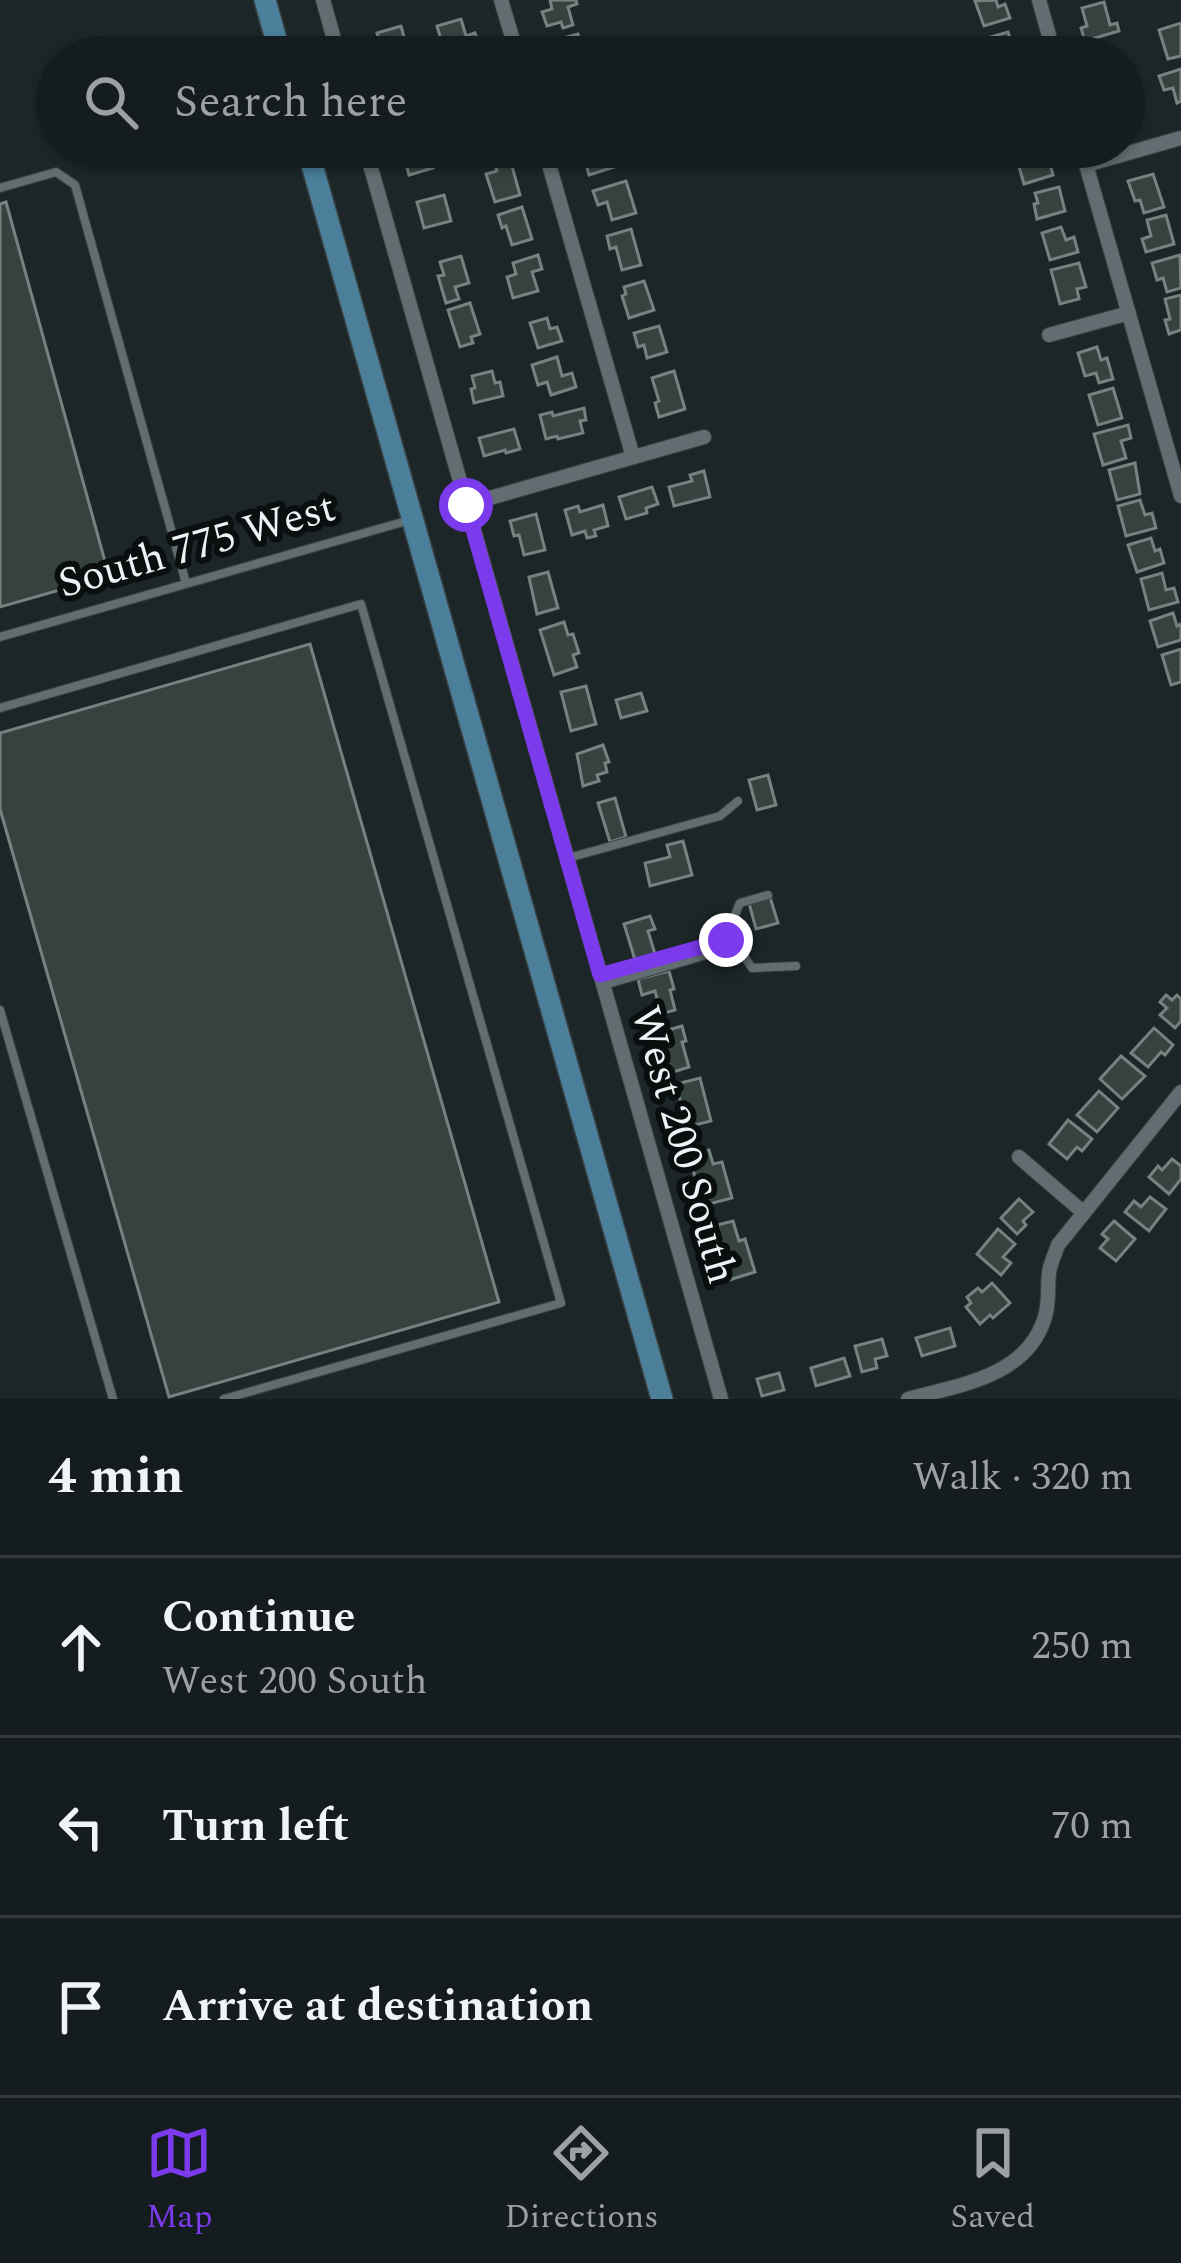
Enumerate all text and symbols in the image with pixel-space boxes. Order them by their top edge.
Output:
search box [36,36,1145,168]
text: Search here [174,68,407,137]
icon: search [78,69,144,135]
street label: South 775 West [51,476,343,616]
route start [439,478,493,532]
route end [699,913,753,967]
street label: West 200 South [613,999,753,1291]
text: 4 min [48,1438,184,1516]
text: Walk · 320 m [912,1448,1133,1507]
text: Continue [162,1583,355,1652]
icon: ahead [48,1614,114,1680]
text: 250 m [1031,1617,1133,1676]
text: West 200 South [162,1652,428,1711]
text: Turn left [162,1792,349,1861]
icon: left [48,1794,114,1860]
text: 70 m [1051,1797,1133,1856]
text: Arrive at destination [162,1972,593,2041]
icon: arrive [48,1974,114,2040]
tab: Map [146,2120,212,2242]
tab: Directions [504,2120,658,2242]
tab: Saved [950,2120,1035,2242]

